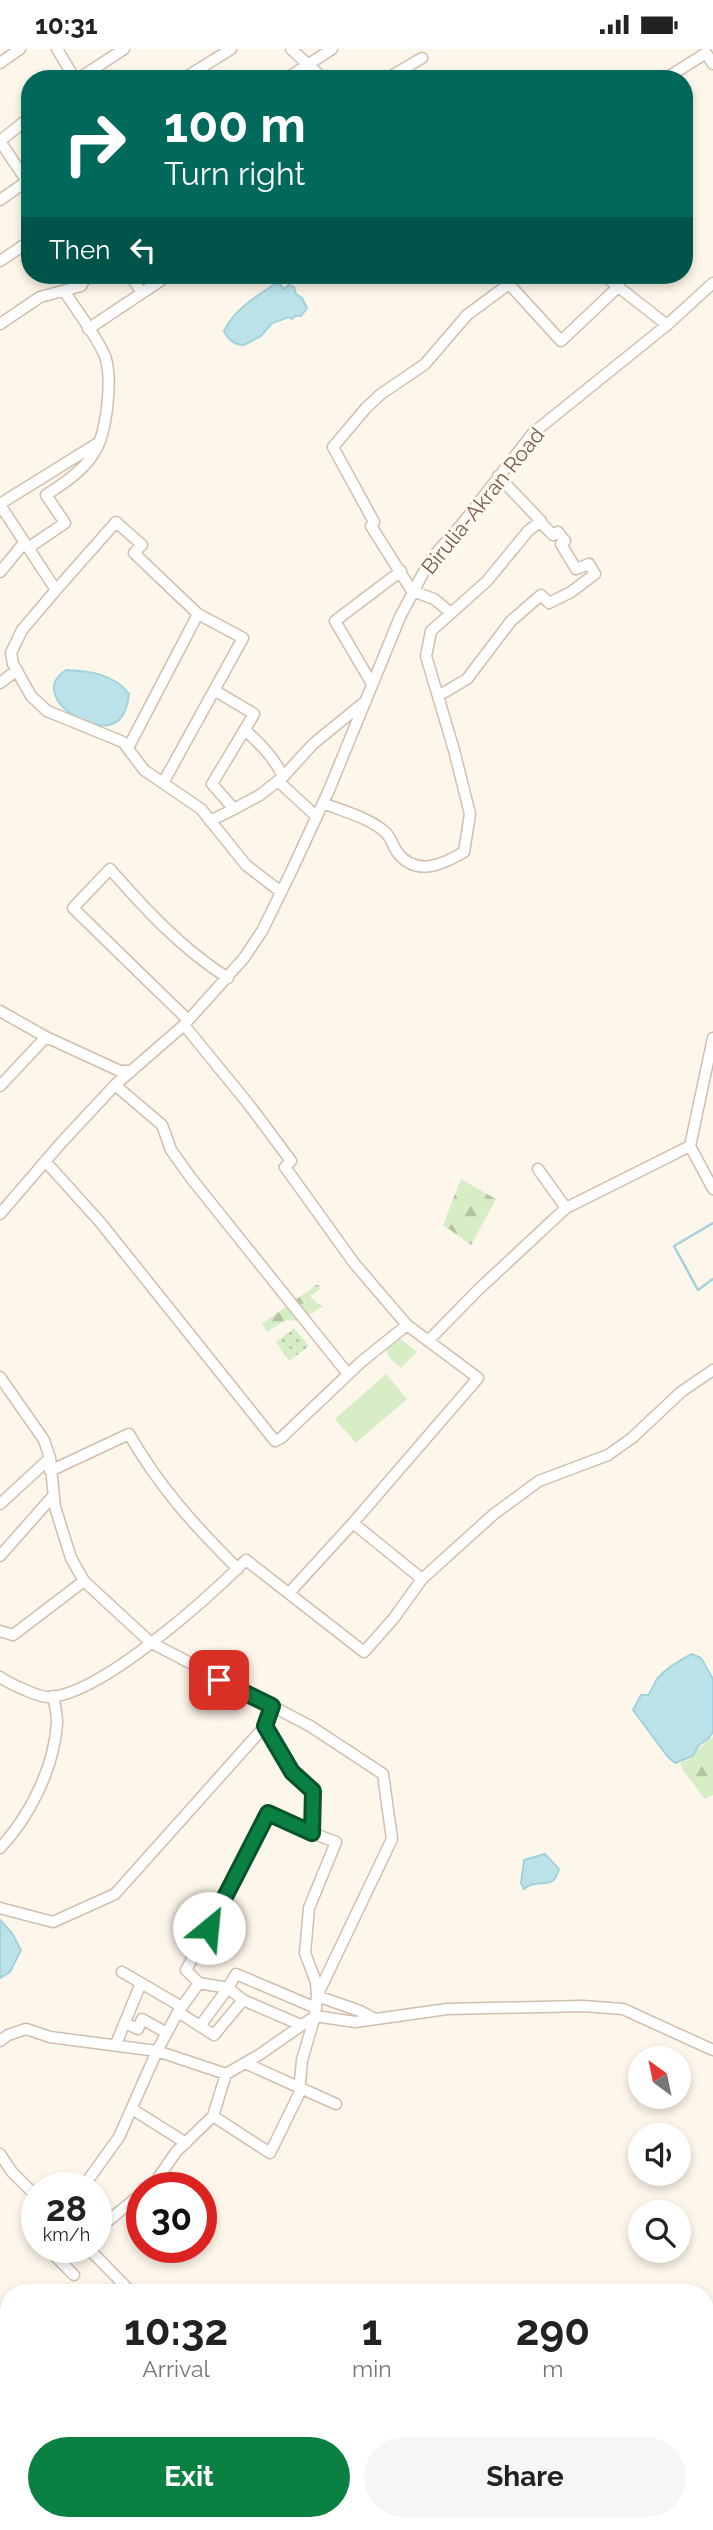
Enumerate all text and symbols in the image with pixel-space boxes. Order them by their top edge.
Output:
text: 10:31 [35,10,98,40]
text: 100 m [164,96,306,153]
icon: right [49,98,140,189]
text: Turn right [164,155,305,192]
icon: left [124,231,162,269]
text: Then [49,235,110,265]
street label: Birulia-Akran Road [416,422,549,579]
pin [189,1650,249,1710]
icon: arrive [200,1661,238,1699]
position arrow [172,1891,246,1965]
north arrow [628,2046,691,2109]
map controls [628,2046,691,2263]
button: sound [628,2123,691,2186]
speed limit sign: 30 [126,2172,217,2263]
text: 28 [46,2188,87,2229]
button: search [628,2200,691,2263]
text: km/h [43,2224,90,2245]
text: 10:32 [124,2306,228,2355]
text: 1 [362,2306,382,2355]
text: 290 [516,2306,590,2355]
text: Arrival [142,2355,210,2382]
text: min [352,2355,392,2382]
text: m [542,2355,563,2382]
button: Exit [28,2437,350,2517]
button: Share [364,2437,686,2517]

